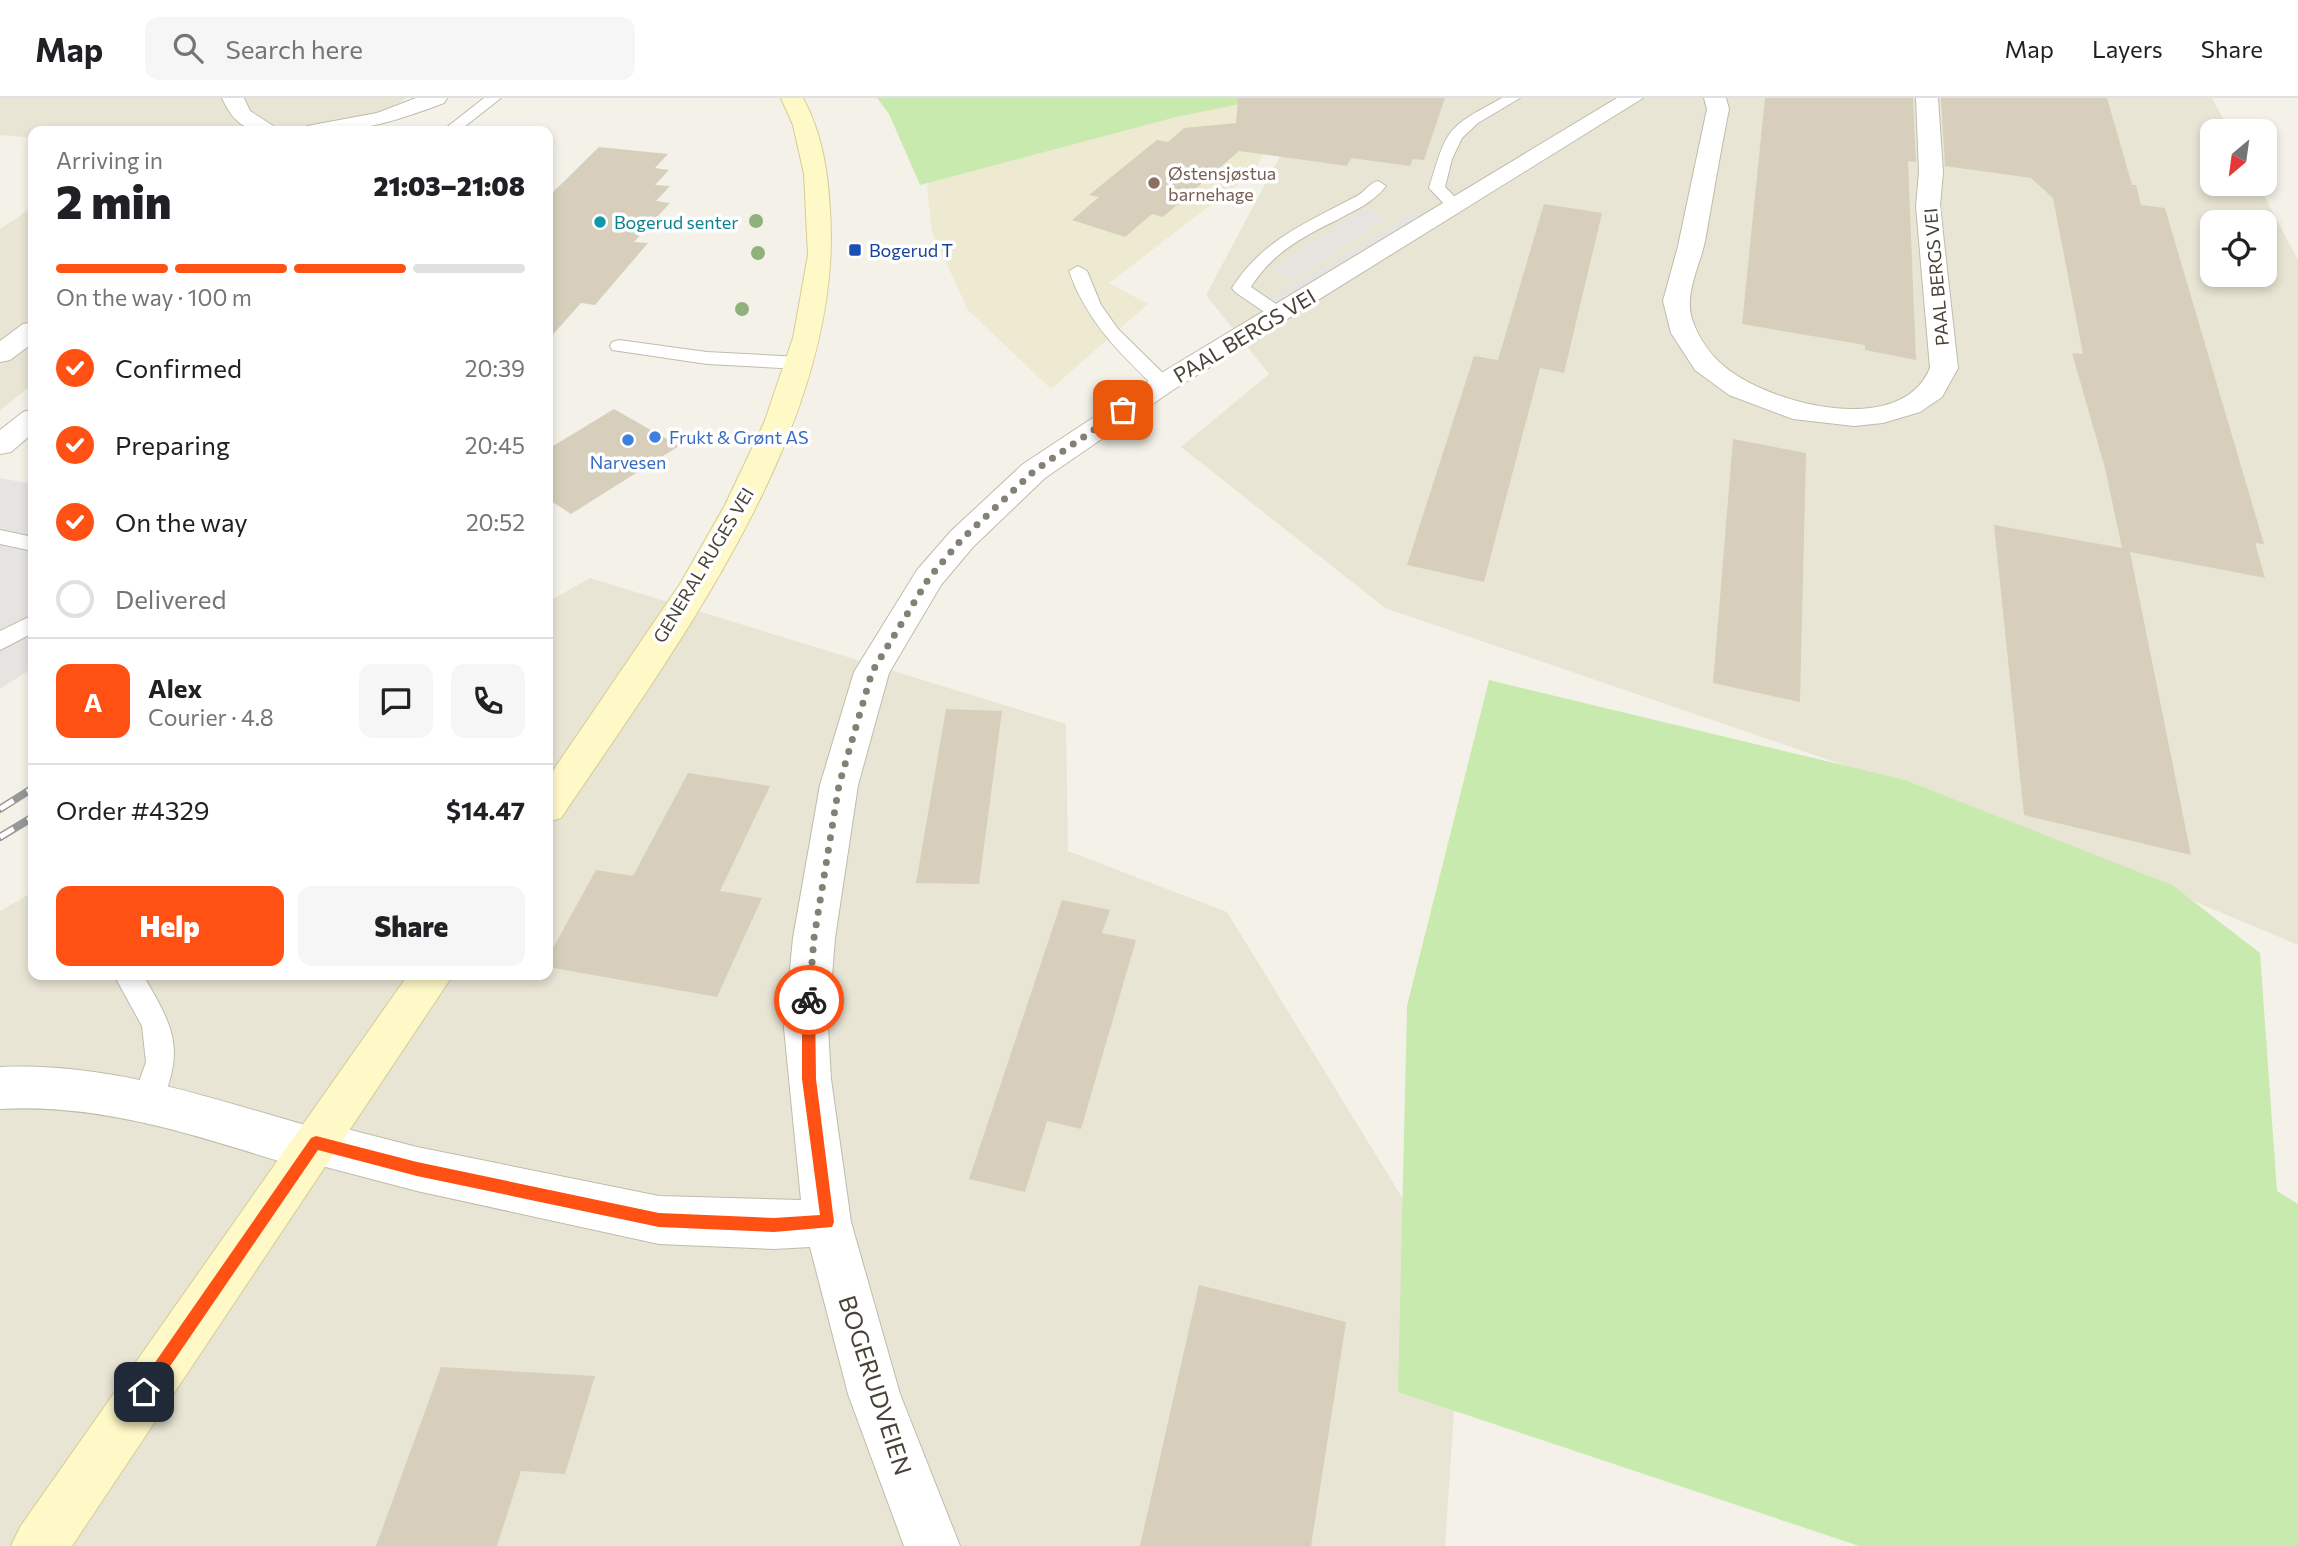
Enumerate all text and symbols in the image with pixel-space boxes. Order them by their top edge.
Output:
search box [145,17,635,80]
text: Map [35,28,103,69]
icon: search [169,29,207,67]
text: Search here [225,33,363,64]
text: Map [2005,34,2054,63]
text: Layers [2092,34,2163,63]
text: Share [2201,34,2263,63]
north arrow [2200,119,2277,196]
map controls [2200,119,2277,287]
text: Arriving in [56,146,163,174]
place label: Østensjøstua barnehage [1168,162,1276,205]
text: 21:03–21:08 [374,170,525,201]
text: 2 min [56,172,172,228]
marker: Østensjøstua barnehage [1146,175,1162,191]
street label: PAAL BERGS VEI [1919,207,1953,347]
button: locate [2200,210,2277,287]
place label: Bogerud senter [614,211,738,233]
marker: Bogerud senter [592,214,608,230]
place label: Bogerud T [869,239,953,261]
marker: Bogerud T [847,242,863,258]
text: On the way · 100 m [56,283,252,311]
street label: PAAL BERGS VEI [1168,283,1320,387]
icon: check [56,349,94,387]
text: Confirmed [115,352,242,383]
text: 20:39 [465,354,525,382]
pin [1093,380,1153,440]
icon: bag [1104,391,1142,429]
icon: check [56,426,94,464]
place label: Frukt & Grønt AS [669,426,809,448]
text: Preparing [115,429,230,460]
marker: Frukt & Grønt AS [647,429,663,445]
text: 20:45 [465,431,525,459]
marker: Narvesen [620,432,636,448]
place label: Narvesen [590,451,666,473]
street label: GENERAL RUGES VEI [648,483,758,647]
icon: check [56,503,94,541]
text: On the way [115,506,248,537]
text: 20:52 [466,508,525,536]
text: Delivered [115,583,226,614]
button: chat [359,664,433,738]
button: phone [451,664,525,738]
text: Alex [148,672,202,703]
text: A [84,686,102,717]
text: Courier · 4.8 [148,703,274,731]
text: Order #4329 [56,794,210,825]
text: $14.47 [446,794,525,825]
button: Help [56,886,284,966]
button: Share [298,886,525,966]
courier [774,965,844,1035]
icon: bike [790,981,828,1019]
street label: BOGERUDVEIEN [833,1292,919,1478]
pin [114,1362,174,1422]
icon: home [125,1373,163,1411]

